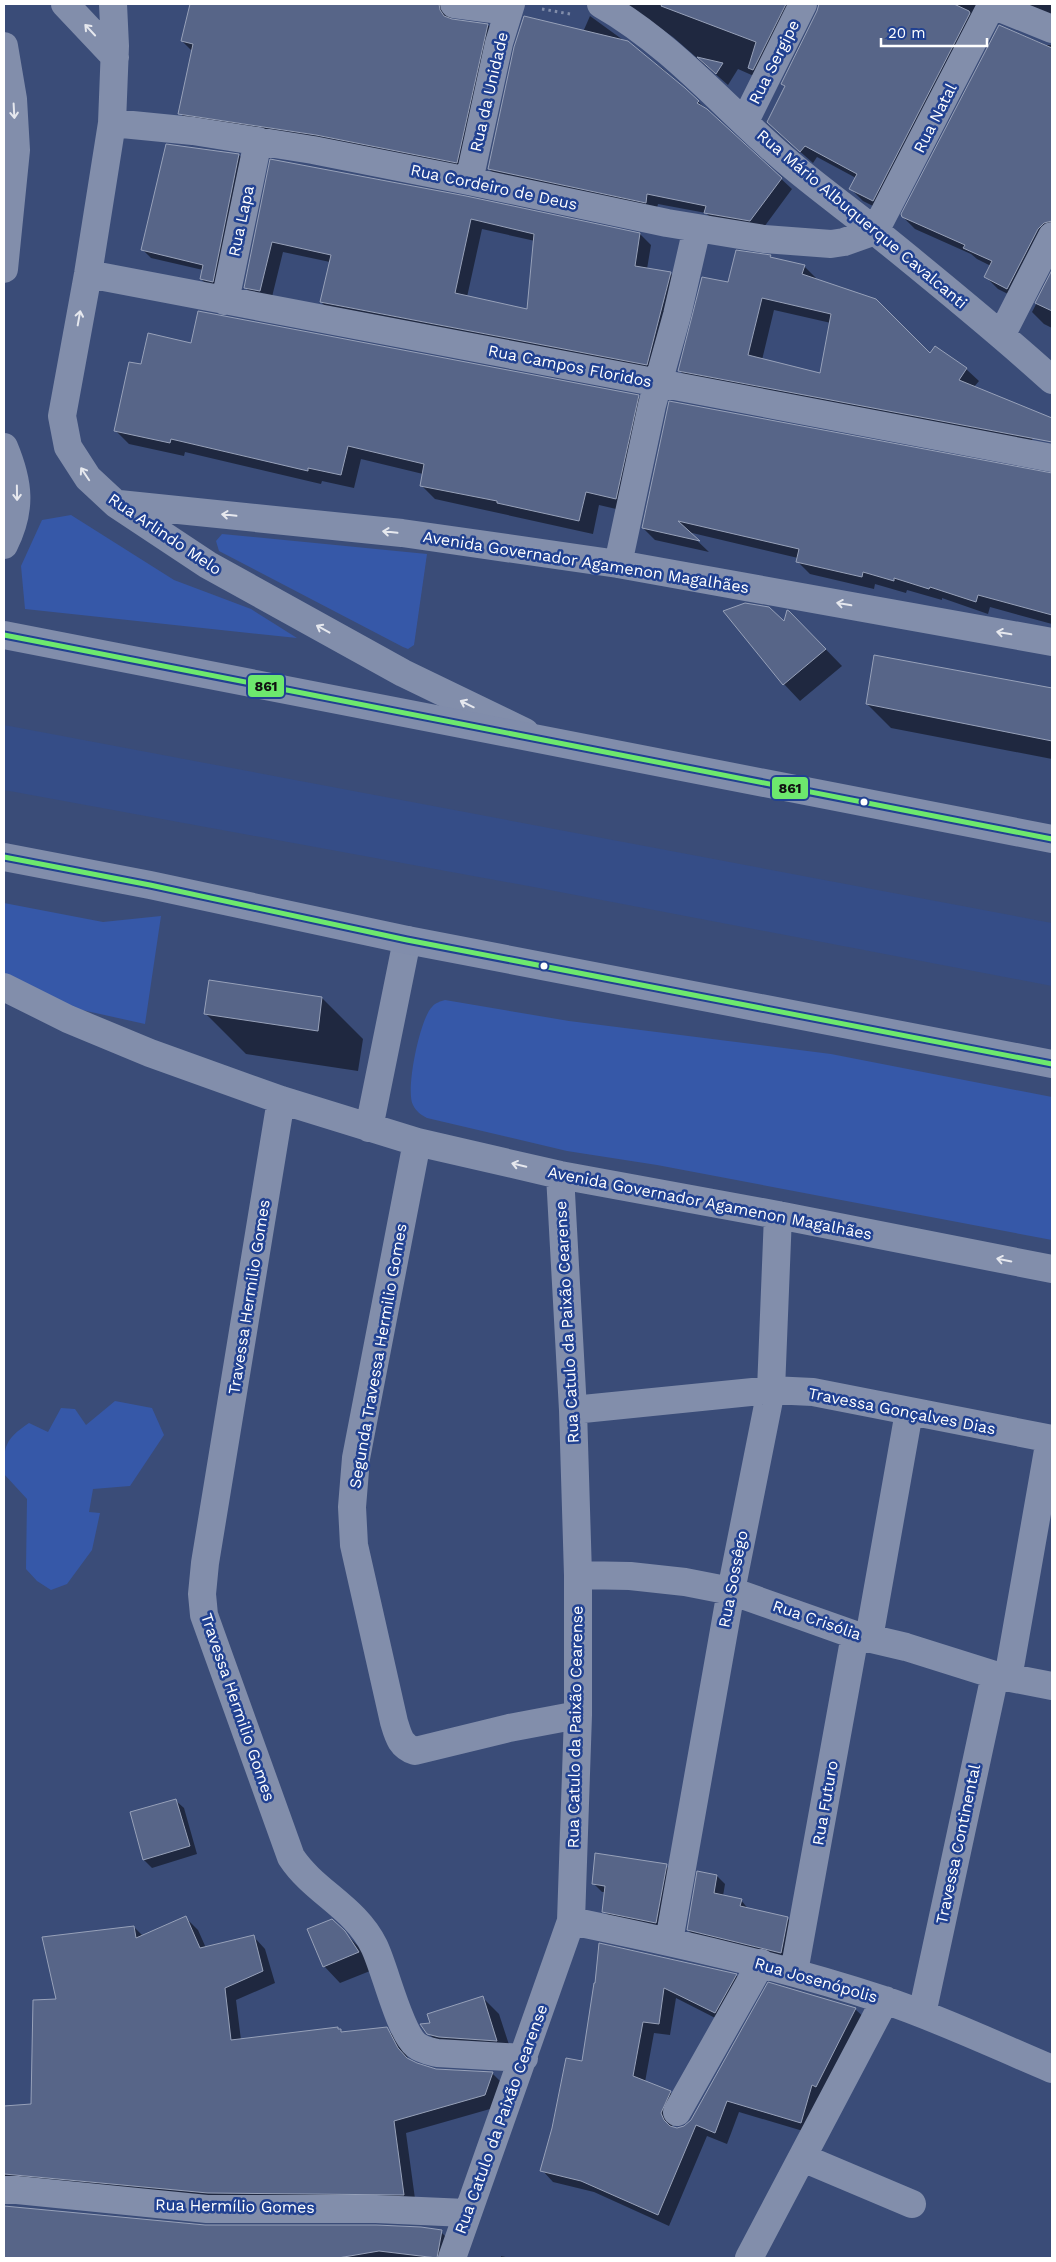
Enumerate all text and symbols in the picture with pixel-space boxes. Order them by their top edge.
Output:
scale bar [881,15,987,47]
street label: Rua Sergipe [745,17,803,107]
one-way arrow [84,24,96,37]
text: 20 m [888,24,926,42]
street label: Rua da Unidade [466,30,512,154]
street label: Rua Natal [909,80,961,156]
one-way arrow [9,103,19,119]
street label: Rua Mário Albuquerque Cavalcanti [753,126,971,312]
street label: Rua Cordeiro de Deus [409,160,579,214]
street label: Rua Lapa [224,184,258,258]
one-way arrow [75,311,85,327]
street label: Rua Campos Floridos [487,341,653,391]
one-way arrow [80,467,90,481]
one-way arrow [12,485,22,501]
street label: Rua Arlindo Melo [105,489,225,579]
one-way arrow [221,510,237,520]
one-way arrow [383,527,399,536]
street label: Avenida Governador Agamenon Magalhães [422,527,750,597]
one-way arrow [837,599,853,609]
one-way arrow [316,623,330,633]
one-way arrow [997,628,1013,638]
line badge: 861 [247,674,285,698]
text: 861 [254,678,278,694]
one-way arrow [460,699,475,708]
line badge: 861 [771,776,809,800]
text: 861 [778,780,802,796]
unlabelled marker [859,797,869,807]
unlabelled marker [539,961,549,971]
one-way arrow [511,1160,527,1169]
street label: Avenida Governador Agamenon Magalhães [546,1162,874,1244]
street label: Travessa Hermilio Gomes [224,1198,274,1396]
street label: Rua Catulo da Paixão Cearense [551,1200,583,1444]
street label: Segunda Travessa Hermilio Gomes [345,1222,411,1490]
one-way arrow [997,1254,1013,1264]
street label: Travessa Gonçalves Dias [807,1383,997,1439]
street label: Rua Sossêgo [714,1529,752,1629]
street label: Rua Crisólia [770,1596,864,1644]
street label: Rua Catulo da Paixão Cearense [563,1605,587,1849]
street label: Travessa Hermilio Gomes [197,1611,279,1803]
street label: Rua Futuro [808,1759,842,1847]
street label: Travessa Continental [932,1762,984,1926]
street label: Rua Josenópolis [752,1953,880,2007]
street label: Rua Catulo da Paixão Cearense [451,2002,551,2236]
street label: Rua Hermílio Gomes [155,2195,315,2217]

